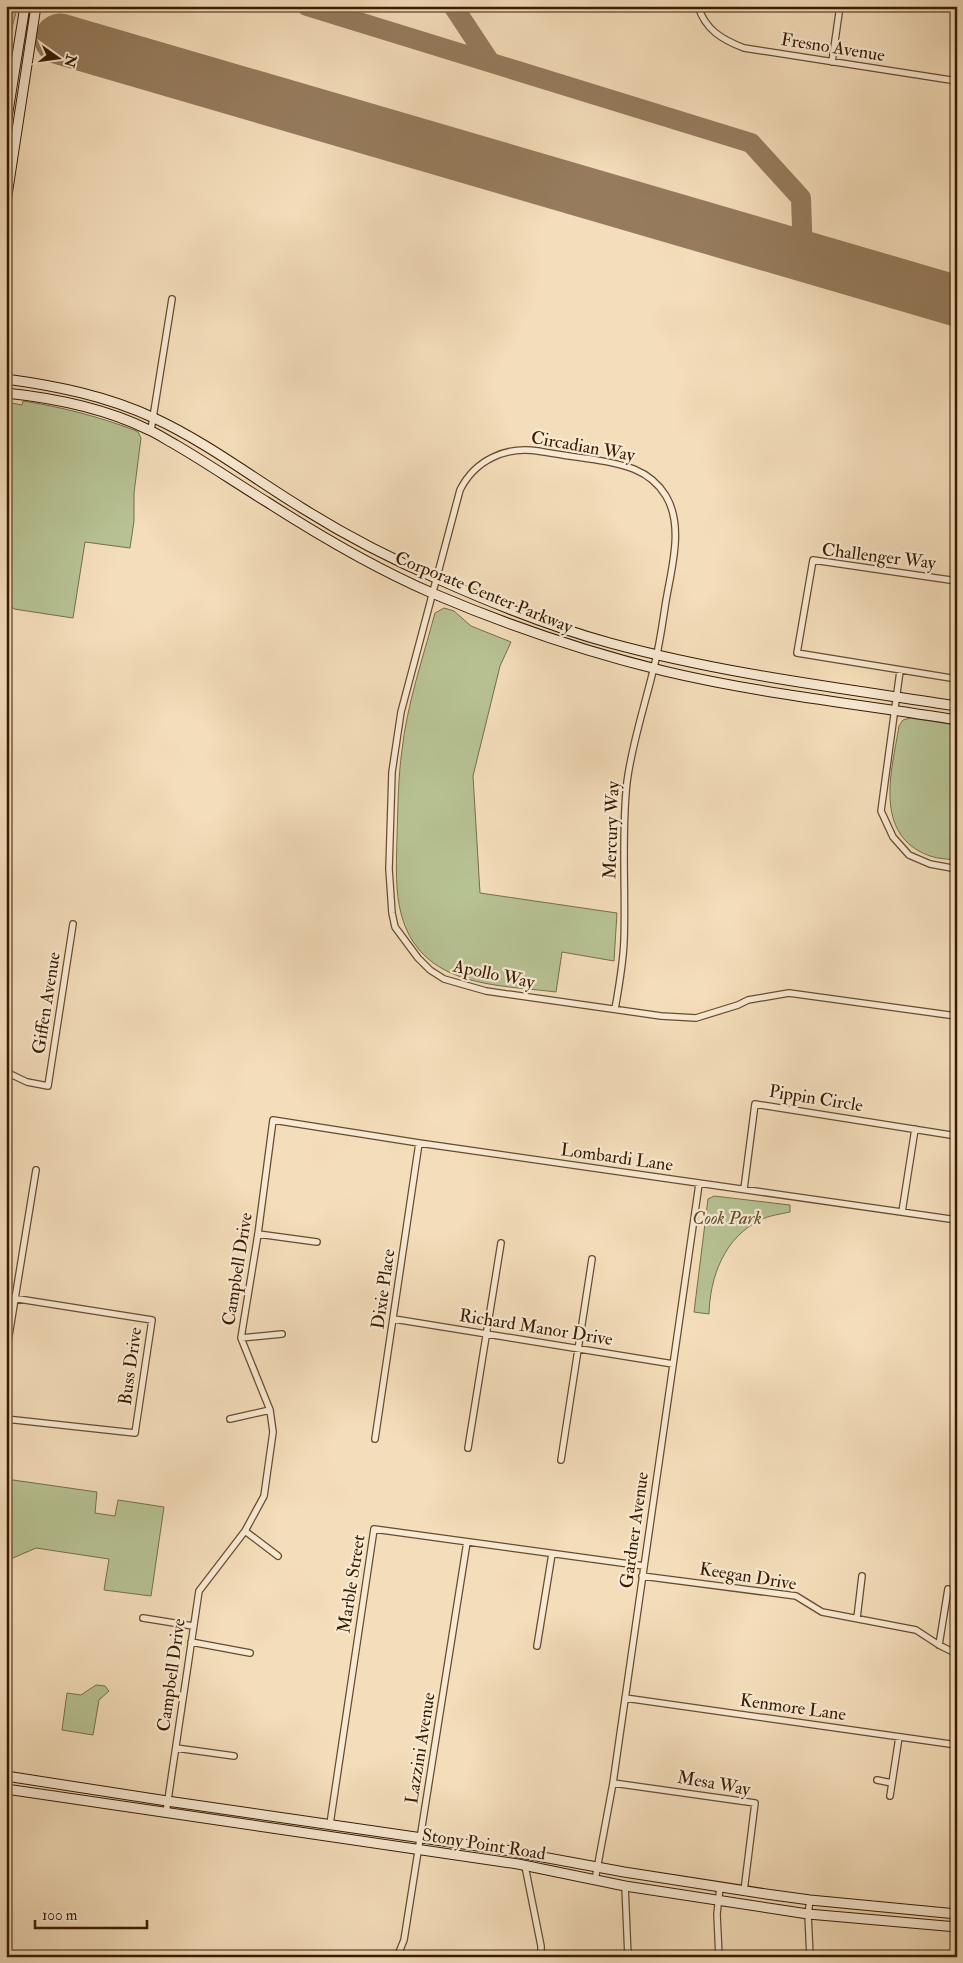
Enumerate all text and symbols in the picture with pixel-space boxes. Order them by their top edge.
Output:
street label: Fresno Avenue [779,28,887,67]
north arrow [32,32,82,82]
text: N [60,52,80,70]
street label: Circadian Way [529,426,638,467]
street label: Challenger Way [821,538,938,575]
street label: Corporate Center Parkway [391,546,577,639]
street label: Mercury Way [598,779,625,879]
street label: Giffen Avenue [27,950,66,1056]
street label: Apollo Way [450,954,538,995]
street label: Pippin Circle [767,1080,865,1117]
street label: Lombardi Lane [559,1138,675,1177]
park label: Cook Park [692,1207,762,1230]
street label: Campbell Drive [217,1210,258,1327]
street label: Dixie Place [366,1247,401,1331]
street label: Richard Manor Drive [457,1304,615,1351]
street label: Buss Drive [114,1325,147,1407]
street label: Gardner Avenue [615,1470,654,1590]
street label: Marble Street [332,1533,371,1635]
street label: Keegan Drive [698,1557,799,1596]
street label: Campbell Drive [152,1617,191,1733]
street label: Kenmore Lane [738,1689,848,1726]
street label: Lazzini Avenue [400,1690,441,1805]
street label: Mesa Way [676,1766,753,1801]
street label: Stony Point Road [420,1823,548,1866]
scale bar [35,1898,148,1930]
text: 100 m [42,1906,78,1925]

